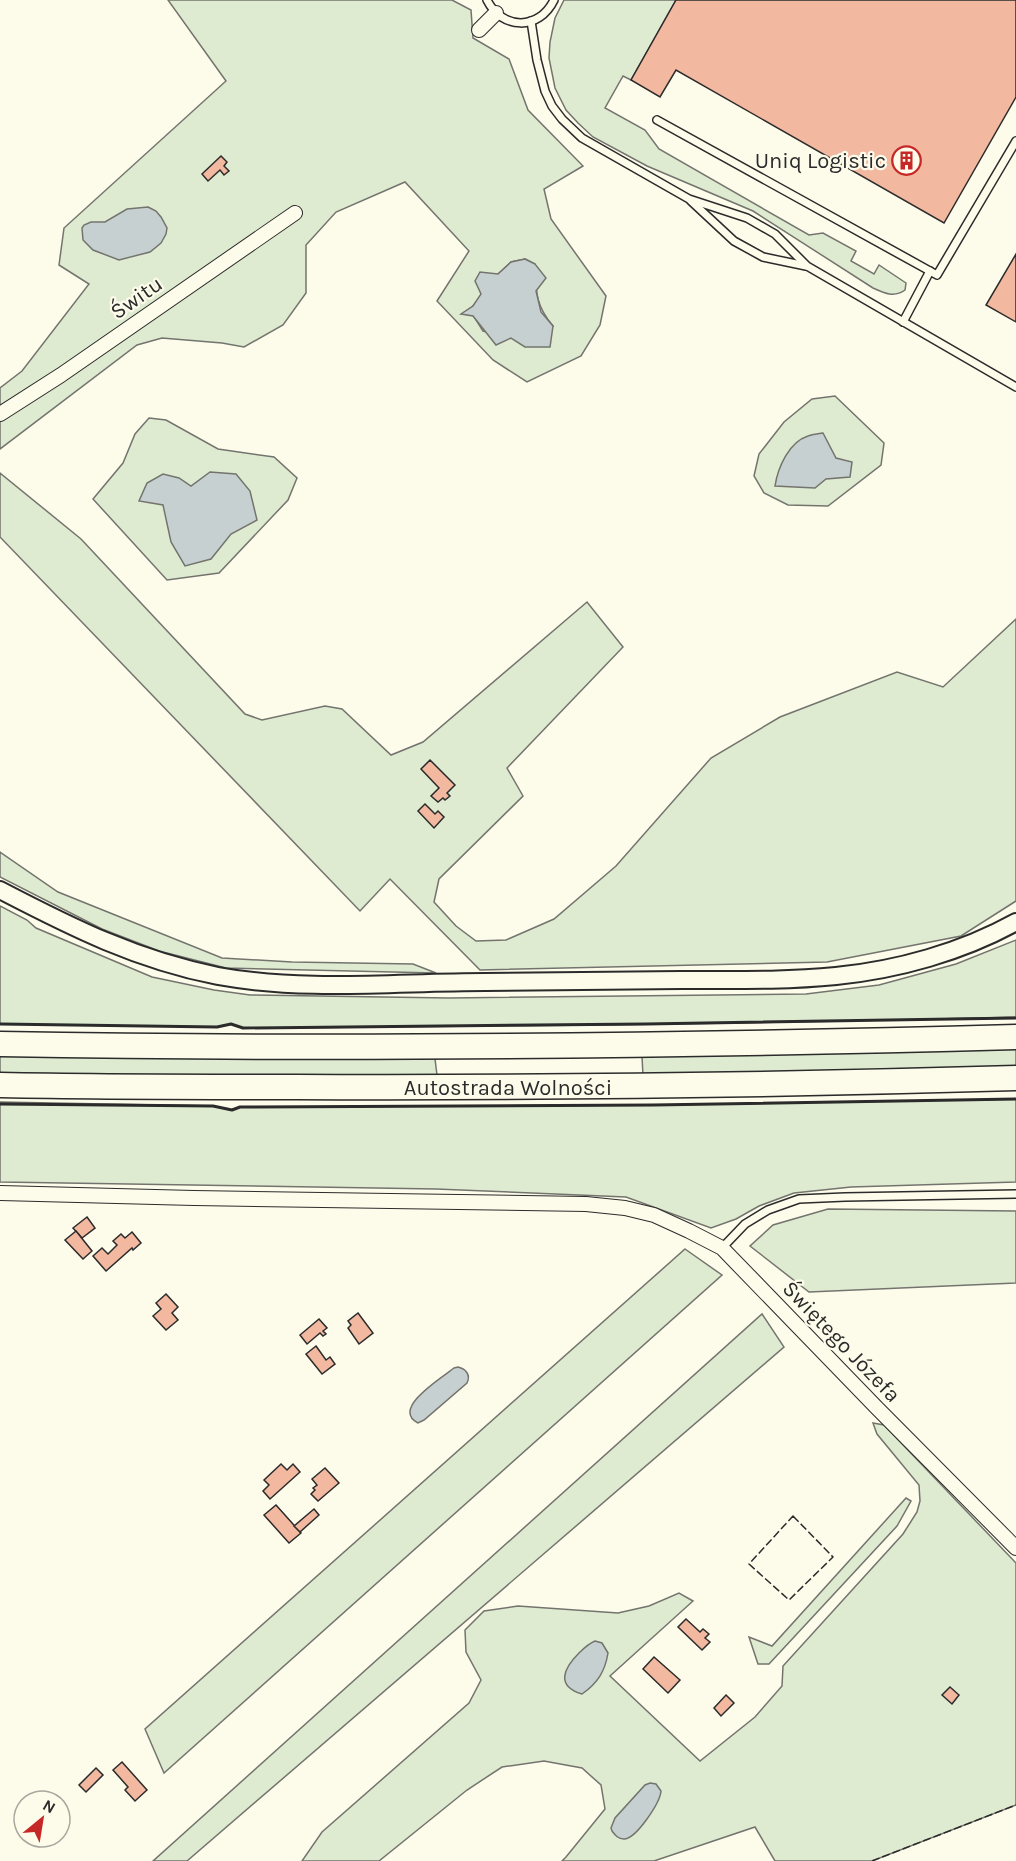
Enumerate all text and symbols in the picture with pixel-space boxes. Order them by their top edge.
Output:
building icon: Uniq Logistic [891,144,923,176]
place label: Uniq Logistic [755,148,886,174]
street label: Świtu [105,270,168,325]
street label: Autostrada Wolności [404,1075,612,1101]
street label: Świętego Józefa [777,1275,906,1408]
north arrow [12,1789,72,1849]
text: N [40,1795,59,1818]

